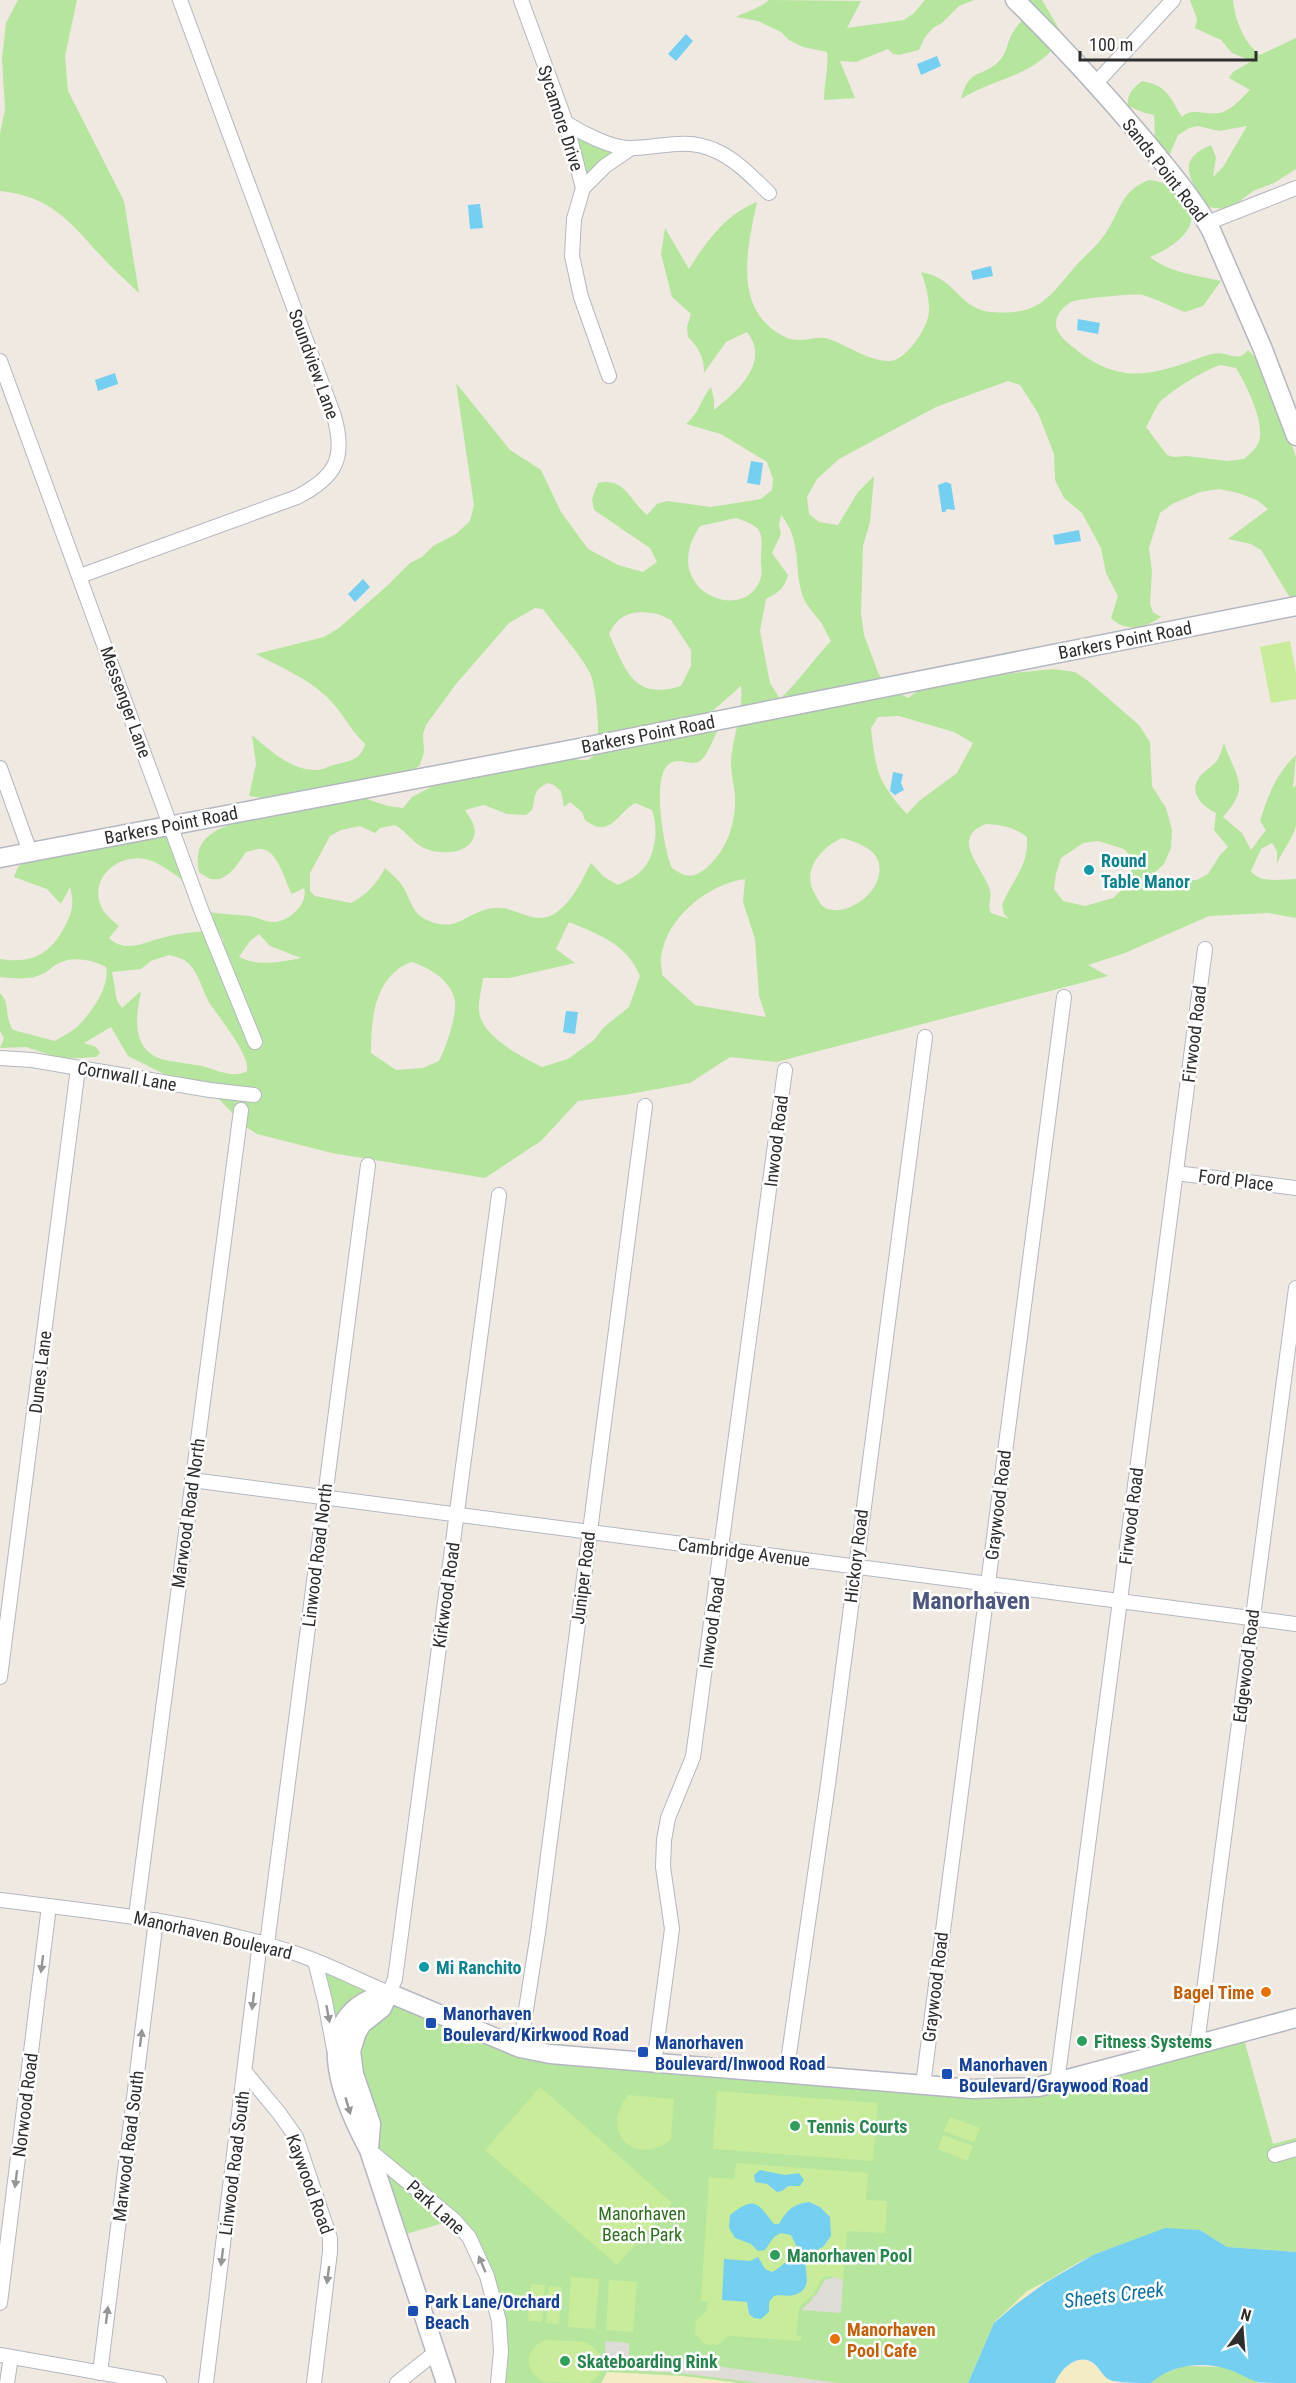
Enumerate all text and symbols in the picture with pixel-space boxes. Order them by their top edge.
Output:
scale bar [1080,24,1256,62]
text: 100 m [1089,34,1133,55]
street label: Sycamore Drive [534,62,588,174]
street label: Sands Point Road [1118,114,1212,226]
street label: Soundview Lane [284,306,344,422]
street label: Barkers Point Road [1056,617,1194,663]
street label: Messenger Lane [96,643,156,761]
street label: Barkers Point Road [579,711,717,757]
street label: Barkers Point Road [102,802,240,848]
place label: Round Table Manor [1101,850,1190,892]
marker: Round Table Manor [1082,863,1096,877]
street label: Firwood Road [1178,984,1210,1084]
street label: Cornwall Lane [76,1057,178,1095]
street label: Inwood Road [760,1094,792,1188]
street label: Ford Place [1197,1165,1275,1195]
street label: Dunes Lane [25,1330,55,1414]
street label: Marwood Road North [167,1437,209,1589]
street label: Graywood Road [981,1449,1015,1561]
street label: Firwood Road [1115,1466,1147,1566]
street label: Linwood Road North [298,1482,336,1628]
street label: Hickory Road [840,1508,872,1604]
street label: Juniper Road [567,1530,599,1626]
street label: Cambridge Avenue [677,1533,811,1571]
street label: Kirkwood Road [428,1541,464,1649]
street label: Inwood Road [695,1576,729,1670]
district label: Manorhaven [912,1587,1030,1615]
street label: Edgewood Road [1229,1608,1263,1724]
street label: Manorhaven Boulevard [132,1907,294,1963]
street label: Graywood Road [918,1931,952,2043]
one-way arrow [38,1955,47,1974]
place label: Mi Ranchito [436,1957,522,1978]
marker: Mi Ranchito [417,1960,431,1974]
place label: Bagel Time [1173,1982,1254,2003]
marker: Bagel Time [1259,1985,1273,1999]
one-way arrow [248,1991,258,2010]
place label: Manorhaven Boulevard/Kirkwood Road [443,2003,629,2045]
one-way arrow [323,2004,332,2023]
marker: Manorhaven Boulevard/Kirkwood Road [424,2016,438,2030]
one-way arrow [136,2028,146,2047]
place label: Fitness Systems [1094,2031,1212,2052]
place label: Manorhaven Boulevard/Inwood Road [655,2032,825,2074]
marker: Fitness Systems [1075,2034,1089,2048]
marker: Manorhaven Boulevard/Inwood Road [636,2045,650,2059]
street label: Norwood Road [8,2052,42,2158]
place label: Manorhaven Boulevard/Graywood Road [959,2054,1148,2096]
marker: Manorhaven Boulevard/Graywood Road [940,2067,954,2081]
street label: Marwood Road South [108,2069,148,2223]
street label: Linwood Road South [215,2089,253,2237]
one-way arrow [344,2097,353,2115]
place label: Tennis Courts [807,2116,907,2137]
marker: Tennis Courts [788,2119,802,2133]
street label: Kaywood Road [282,2131,338,2237]
one-way arrow [11,2169,20,2188]
street label: Park Lane [403,2176,469,2238]
park label: Manorhaven Beach Park [598,2203,686,2245]
place label: Manorhaven Pool [787,2245,912,2266]
one-way arrow [217,2247,227,2266]
marker: Manorhaven Pool [768,2248,782,2262]
one-way arrow [477,2255,487,2273]
one-way arrow [323,2265,332,2284]
water label: Sheets Creek [1063,2277,1167,2313]
place label: Park Lane/Orchard Beach [425,2291,560,2333]
north arrow [1212,2299,1272,2359]
marker: Park Lane/Orchard Beach [406,2304,420,2318]
one-way arrow [102,2305,112,2324]
text: N [1239,2305,1253,2326]
place label: Manorhaven Pool Cafe [847,2319,936,2361]
marker: Manorhaven Pool Cafe [828,2332,842,2346]
place label: Skateboarding Rink [577,2351,718,2372]
marker: Skateboarding Rink [558,2354,572,2368]

